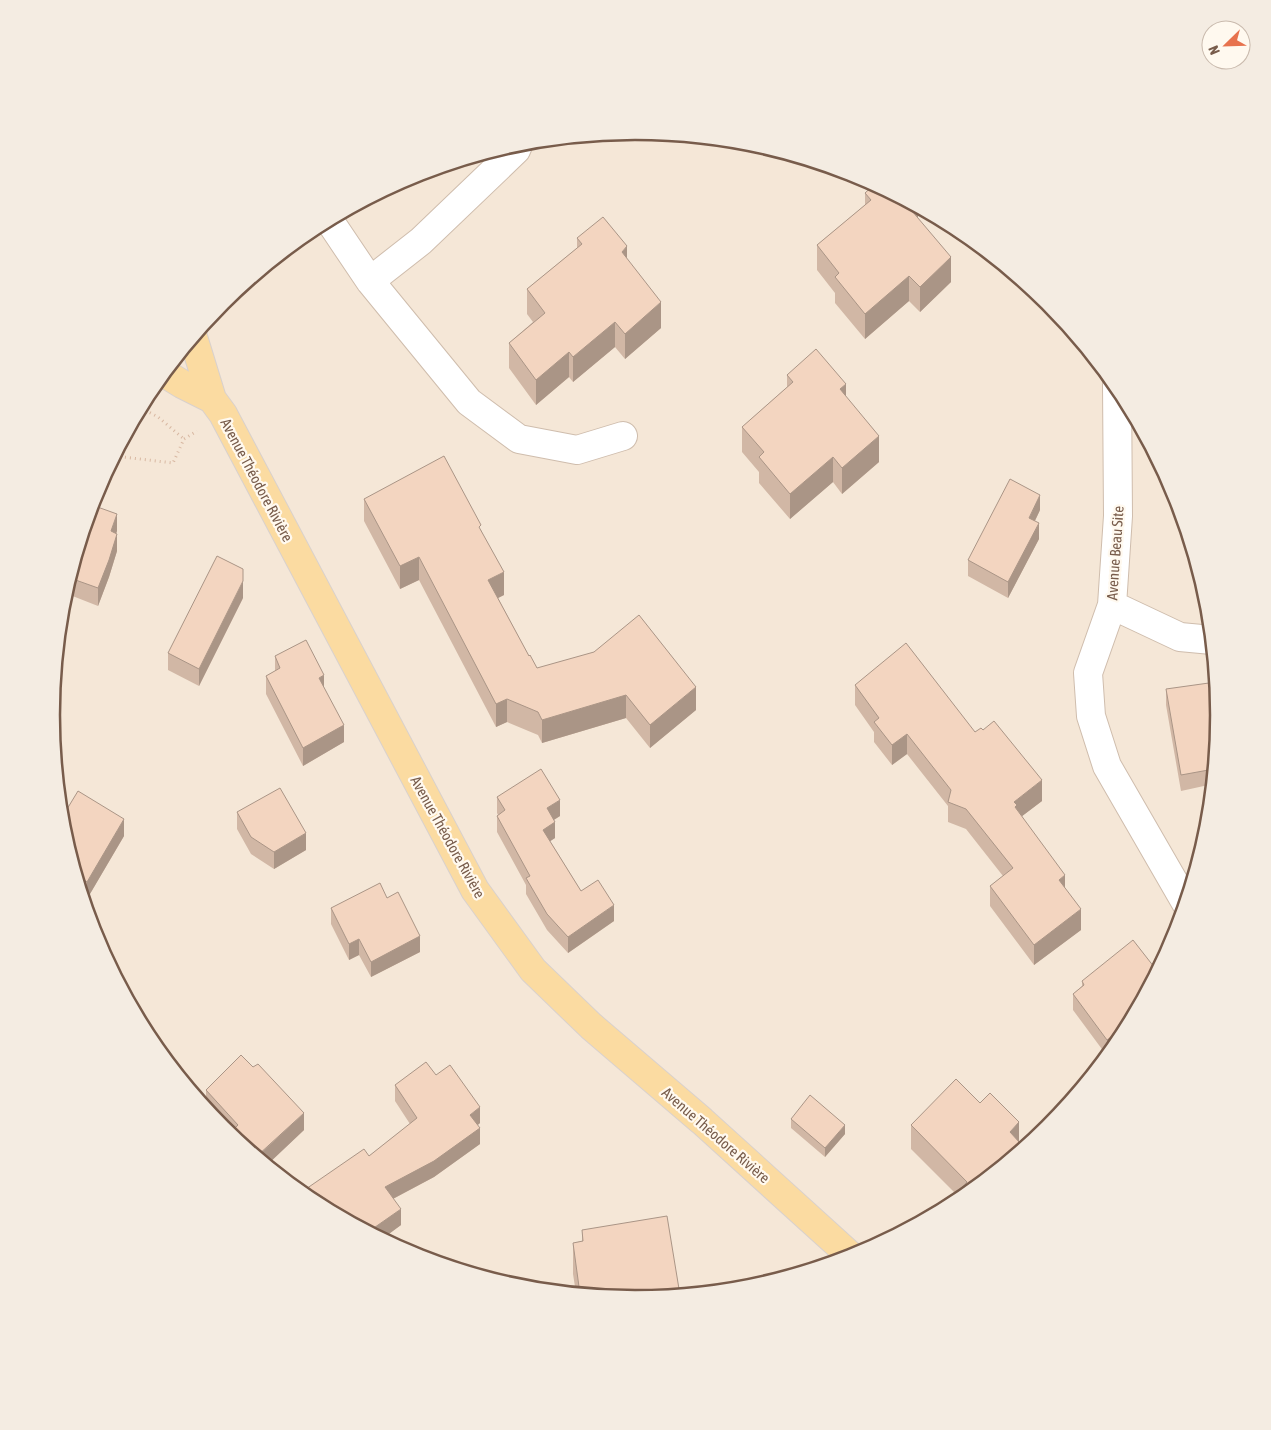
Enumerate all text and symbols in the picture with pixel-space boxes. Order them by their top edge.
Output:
north arrow [1201,20,1251,70]
text: N [1205,43,1223,57]
street label: Avenue Théodore Rivière [217,416,297,545]
street label: Avenue Beau Site [1103,505,1127,601]
street label: Avenue Théodore Rivière [407,773,489,901]
street label: Avenue Théodore Rivière [659,1084,773,1186]

